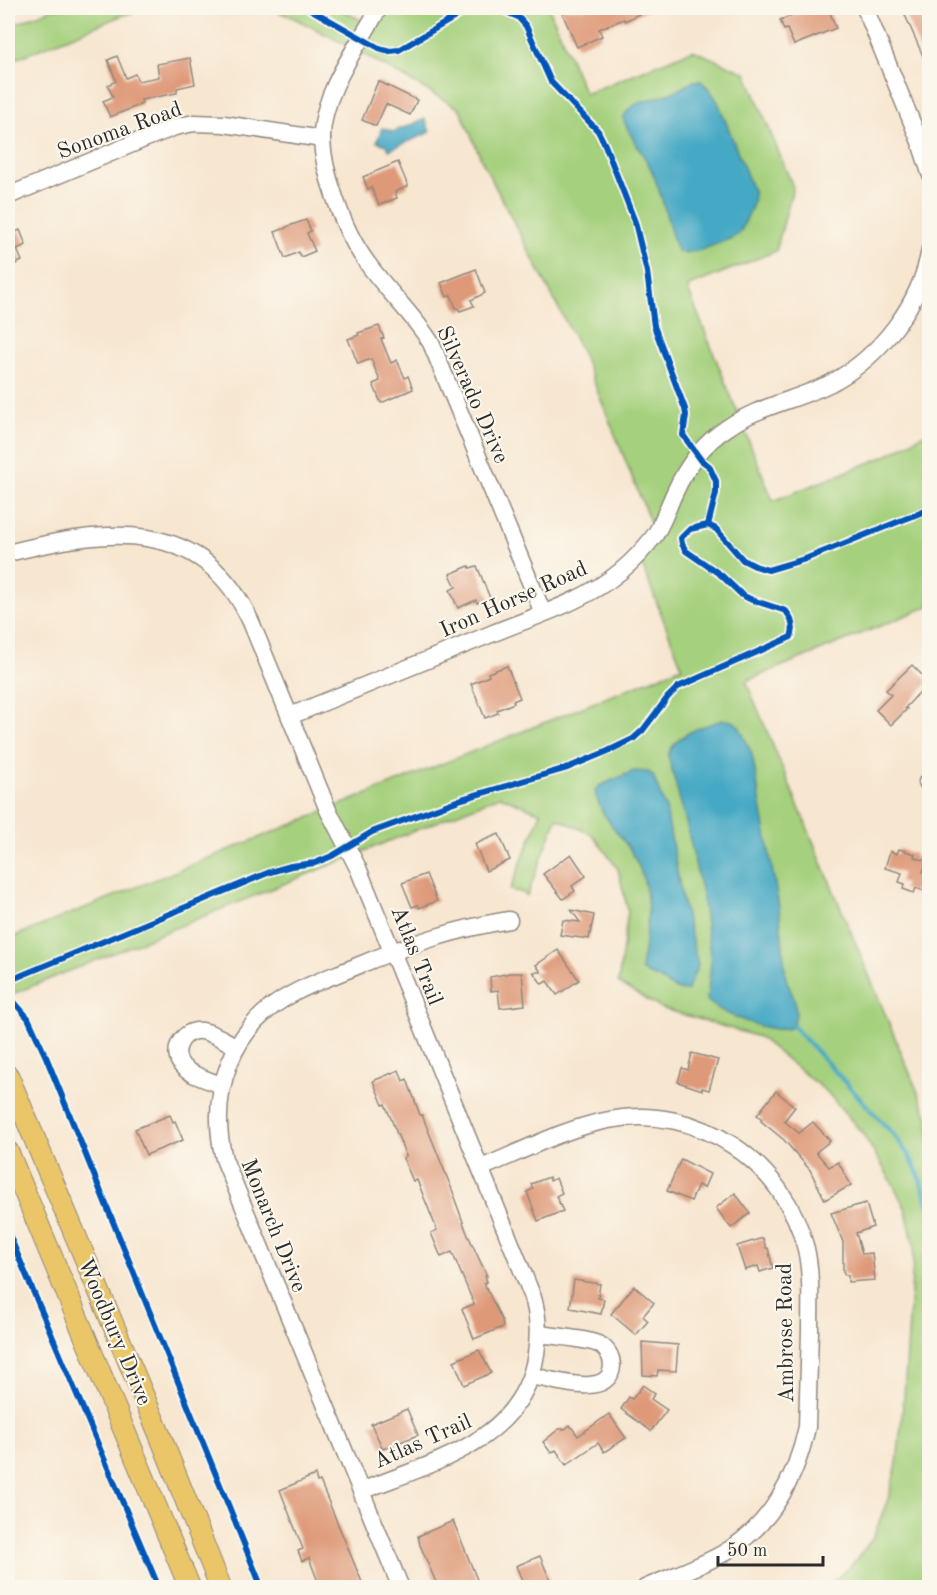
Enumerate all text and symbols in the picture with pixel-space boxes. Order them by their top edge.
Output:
street label: Sonoma Road [54,98,185,164]
street label: Silverado Drive [432,323,512,467]
street label: Iron Horse Road [437,557,591,642]
street label: Atlas Trail [386,903,446,1008]
street label: Monarch Drive [236,1156,310,1296]
street label: Woodbury Drive [73,1255,155,1409]
street label: Ambrose Road [774,1263,798,1403]
street label: Atlas Trail [371,1411,475,1473]
scale bar [718,1529,823,1567]
text: 50 m [727,1542,767,1560]

